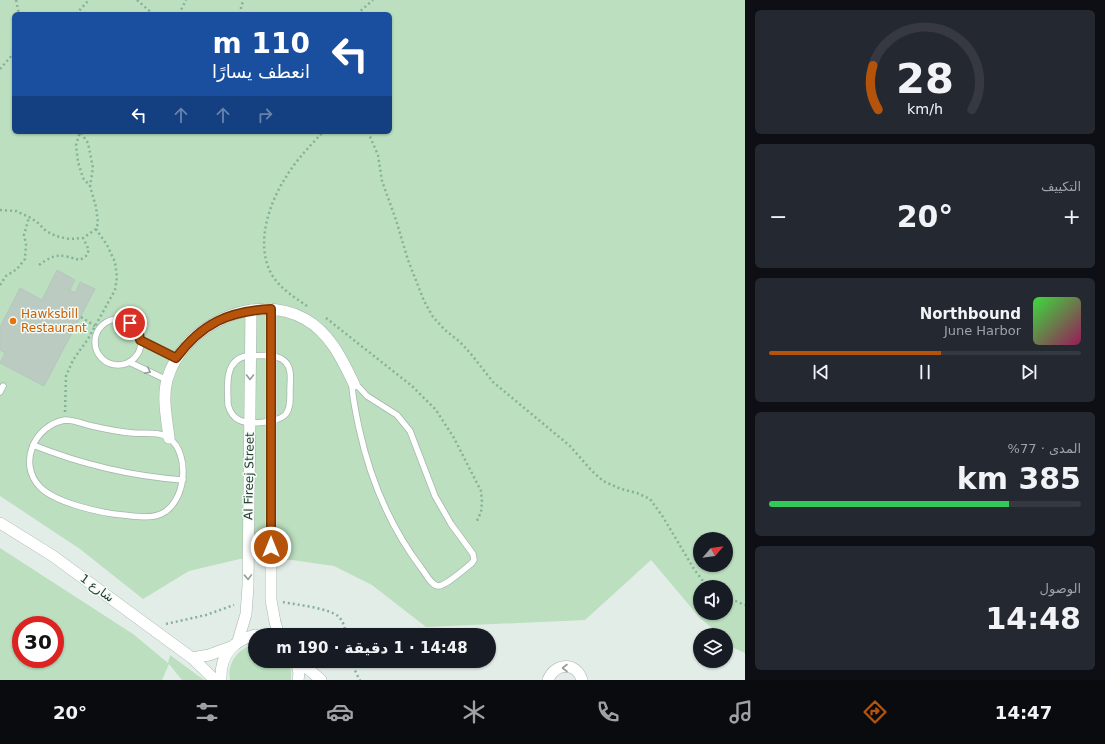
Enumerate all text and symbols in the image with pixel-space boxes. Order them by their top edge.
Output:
text: 110 m [213,27,310,60]
icon: left [324,28,376,80]
text: 28 [896,54,954,103]
text: انعطف يسارًا [212,61,310,82]
text: km/h [907,101,943,117]
icon: left [128,104,150,126]
icon: ahead [170,104,192,126]
icon: ahead [212,104,234,126]
icon: right [254,104,276,126]
text: التكييف [1041,179,1081,194]
text: 20° [897,199,953,234]
text: − [769,204,787,229]
text: + [1063,204,1081,229]
text: Northbound [920,305,1021,323]
pin [113,306,147,340]
place label: Hawksbill Restaurant [21,307,87,335]
icon: arrive [119,312,141,334]
marker: Hawksbill Restaurant [8,316,18,326]
text: June Harbor [944,323,1021,338]
icon: previous [810,361,832,383]
icon: pause [914,361,936,383]
icon: next [1018,361,1040,383]
one-way arrow [144,366,151,374]
one-way arrow [246,374,254,380]
street label: Al Fireej Street [241,432,257,520]
text: المدى · 77% [1008,441,1081,456]
text: 385 km [957,461,1081,496]
position arrow [250,526,292,568]
north arrow [693,532,733,572]
map controls [693,532,733,668]
street label: شارع 1 [77,571,117,606]
one-way arrow [244,574,252,580]
button: sound [693,580,733,620]
text: الوصول [1040,581,1081,596]
text: 14:48 [986,601,1081,636]
speed limit sign: 30 [12,616,64,668]
button: layers [693,628,733,668]
text: 14:48 · 1 دقيقة · 190 m [276,639,468,657]
one-way arrow [562,664,568,672]
icon: filters [193,698,221,726]
icon: car [326,698,354,726]
icon: climate [460,698,488,726]
icon: phone [594,698,622,726]
icon: music [727,698,755,726]
icon: directions [861,698,889,726]
text: 20° [53,702,87,723]
text: 14:47 [995,702,1052,723]

